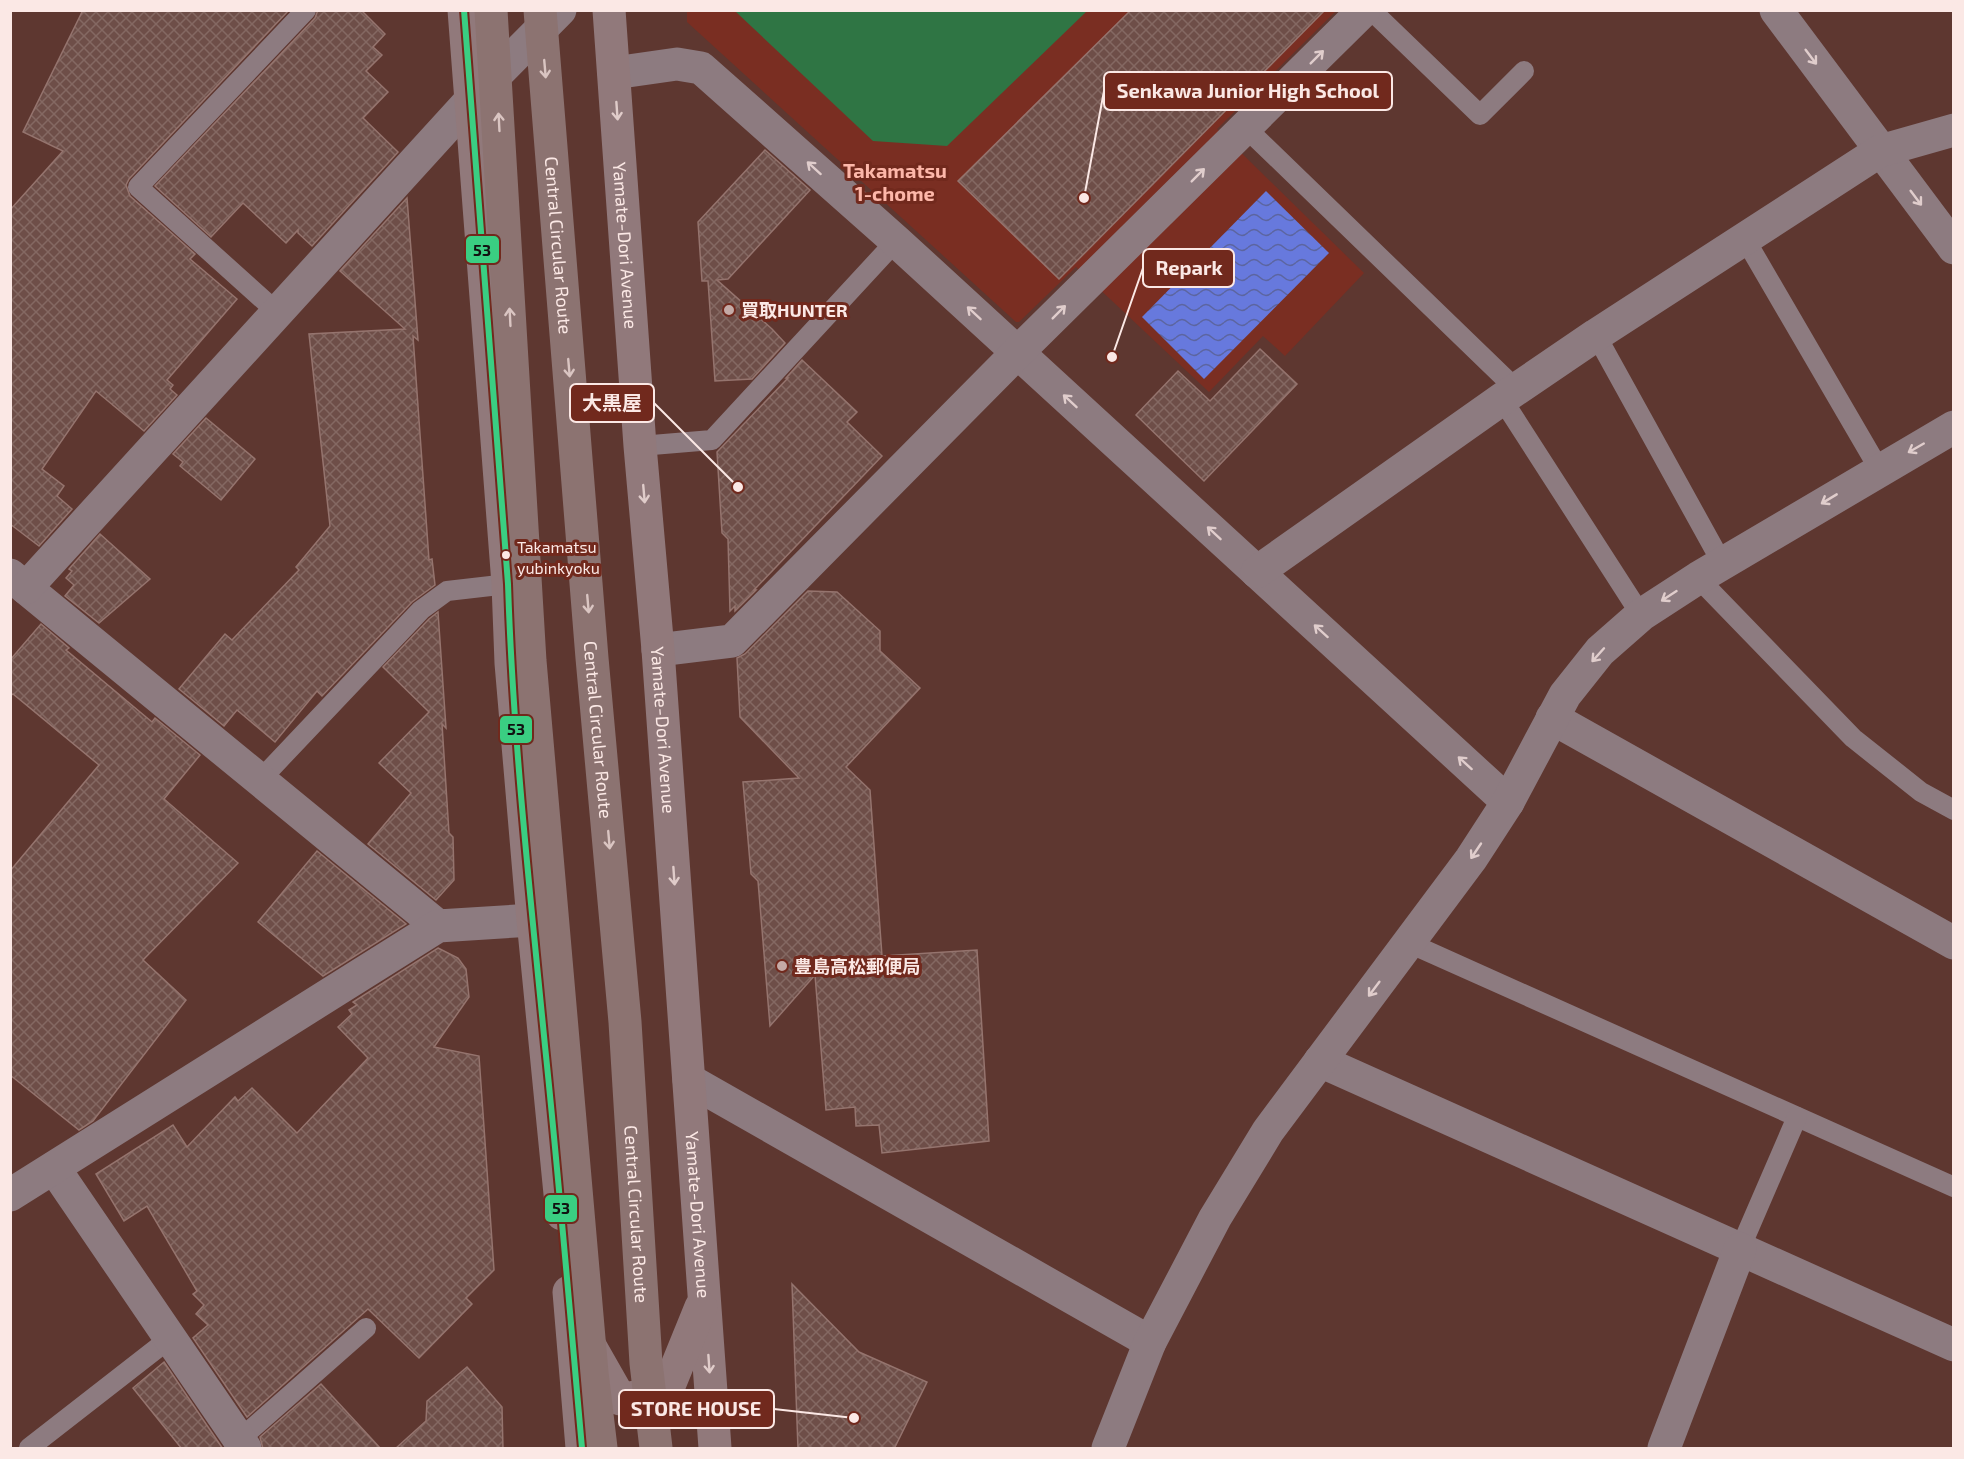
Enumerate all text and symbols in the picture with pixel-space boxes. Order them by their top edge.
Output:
one-way arrow [1310,49,1325,64]
one-way arrow [1804,49,1817,65]
one-way arrow [539,58,550,78]
callout: Senkawa Junior High School [1104,72,1392,110]
text: Senkawa Junior High School [1117,78,1380,102]
one-way arrow [612,100,623,120]
one-way arrow [493,113,504,133]
street label: Central Circular Route [541,156,577,335]
district label: Takamatsu 1-chome [843,158,947,205]
street label: Yamate-Dori Avenue [609,161,643,330]
one-way arrow [806,162,822,175]
one-way arrow [1191,167,1206,182]
one-way arrow [1909,190,1922,206]
line badge: 53 [465,235,500,264]
text: 53 [473,240,491,259]
callout: Repark [1143,249,1234,287]
text: Repark [1155,255,1223,279]
place label: 買取HUNTER [741,299,848,321]
marker: 買取HUNTER [722,303,736,317]
one-way arrow [1052,304,1067,319]
one-way arrow [967,306,982,320]
one-way arrow [504,307,515,327]
one-way arrow [564,357,575,377]
callout: 大黒屋 [570,384,654,422]
text: 大黒屋 [582,390,642,414]
one-way arrow [1063,394,1078,408]
one-way arrow [1908,442,1925,454]
one-way arrow [639,483,650,503]
one-way arrow [1821,494,1838,506]
one-way arrow [1206,526,1221,540]
place label: Takamatsu yubinkyoku [517,537,600,577]
marker: Takamatsu yubinkyoku [500,549,512,561]
one-way arrow [1661,590,1678,603]
one-way arrow [582,594,593,614]
one-way arrow [1314,624,1329,638]
street label: Central Circular Route [580,640,617,819]
street label: Yamate-Dori Avenue [647,646,681,814]
one-way arrow [1591,647,1605,662]
line badge: 53 [499,715,533,744]
text: 53 [507,719,525,738]
one-way arrow [1458,756,1473,770]
one-way arrow [604,830,615,850]
one-way arrow [1470,842,1482,859]
one-way arrow [669,866,680,886]
place label: 豊島高松郵便局 [794,955,920,977]
marker: 豊島高松郵便局 [775,959,789,973]
one-way arrow [1368,981,1380,997]
street label: Central Circular Route [620,1124,653,1304]
street label: Yamate-Dori Avenue [681,1130,715,1299]
line badge: 53 [544,1194,578,1223]
text: 53 [552,1198,570,1217]
one-way arrow [704,1354,715,1374]
callout: STORE HOUSE [619,1390,774,1428]
text: STORE HOUSE [631,1396,761,1420]

